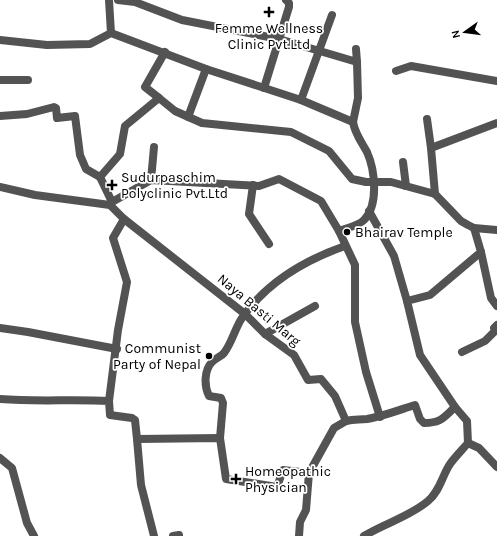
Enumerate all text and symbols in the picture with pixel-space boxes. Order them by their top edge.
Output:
marker: Femme Wellness Clinic Pvt.Ltd [263,6,275,18]
north arrow [445,12,485,52]
place label: Femme Wellness Clinic Pvt.Ltd [215,20,323,53]
text: N [449,29,463,40]
place label: Sudurpaschim Polyclinic Pvt.Ltd [121,169,228,202]
marker: Sudurpaschim Polyclinic Pvt.Ltd [106,179,118,191]
place label: Bhairav Temple [355,224,453,241]
marker: Bhairav Temple [342,227,352,237]
street label: Naya Basti Marg [214,270,304,350]
place label: Communist Party of Nepal [113,340,201,373]
marker: Communist Party of Nepal [204,351,214,361]
place label: Homeopathic Physician [245,463,331,496]
marker: Homeopathic Physician [230,473,242,485]

